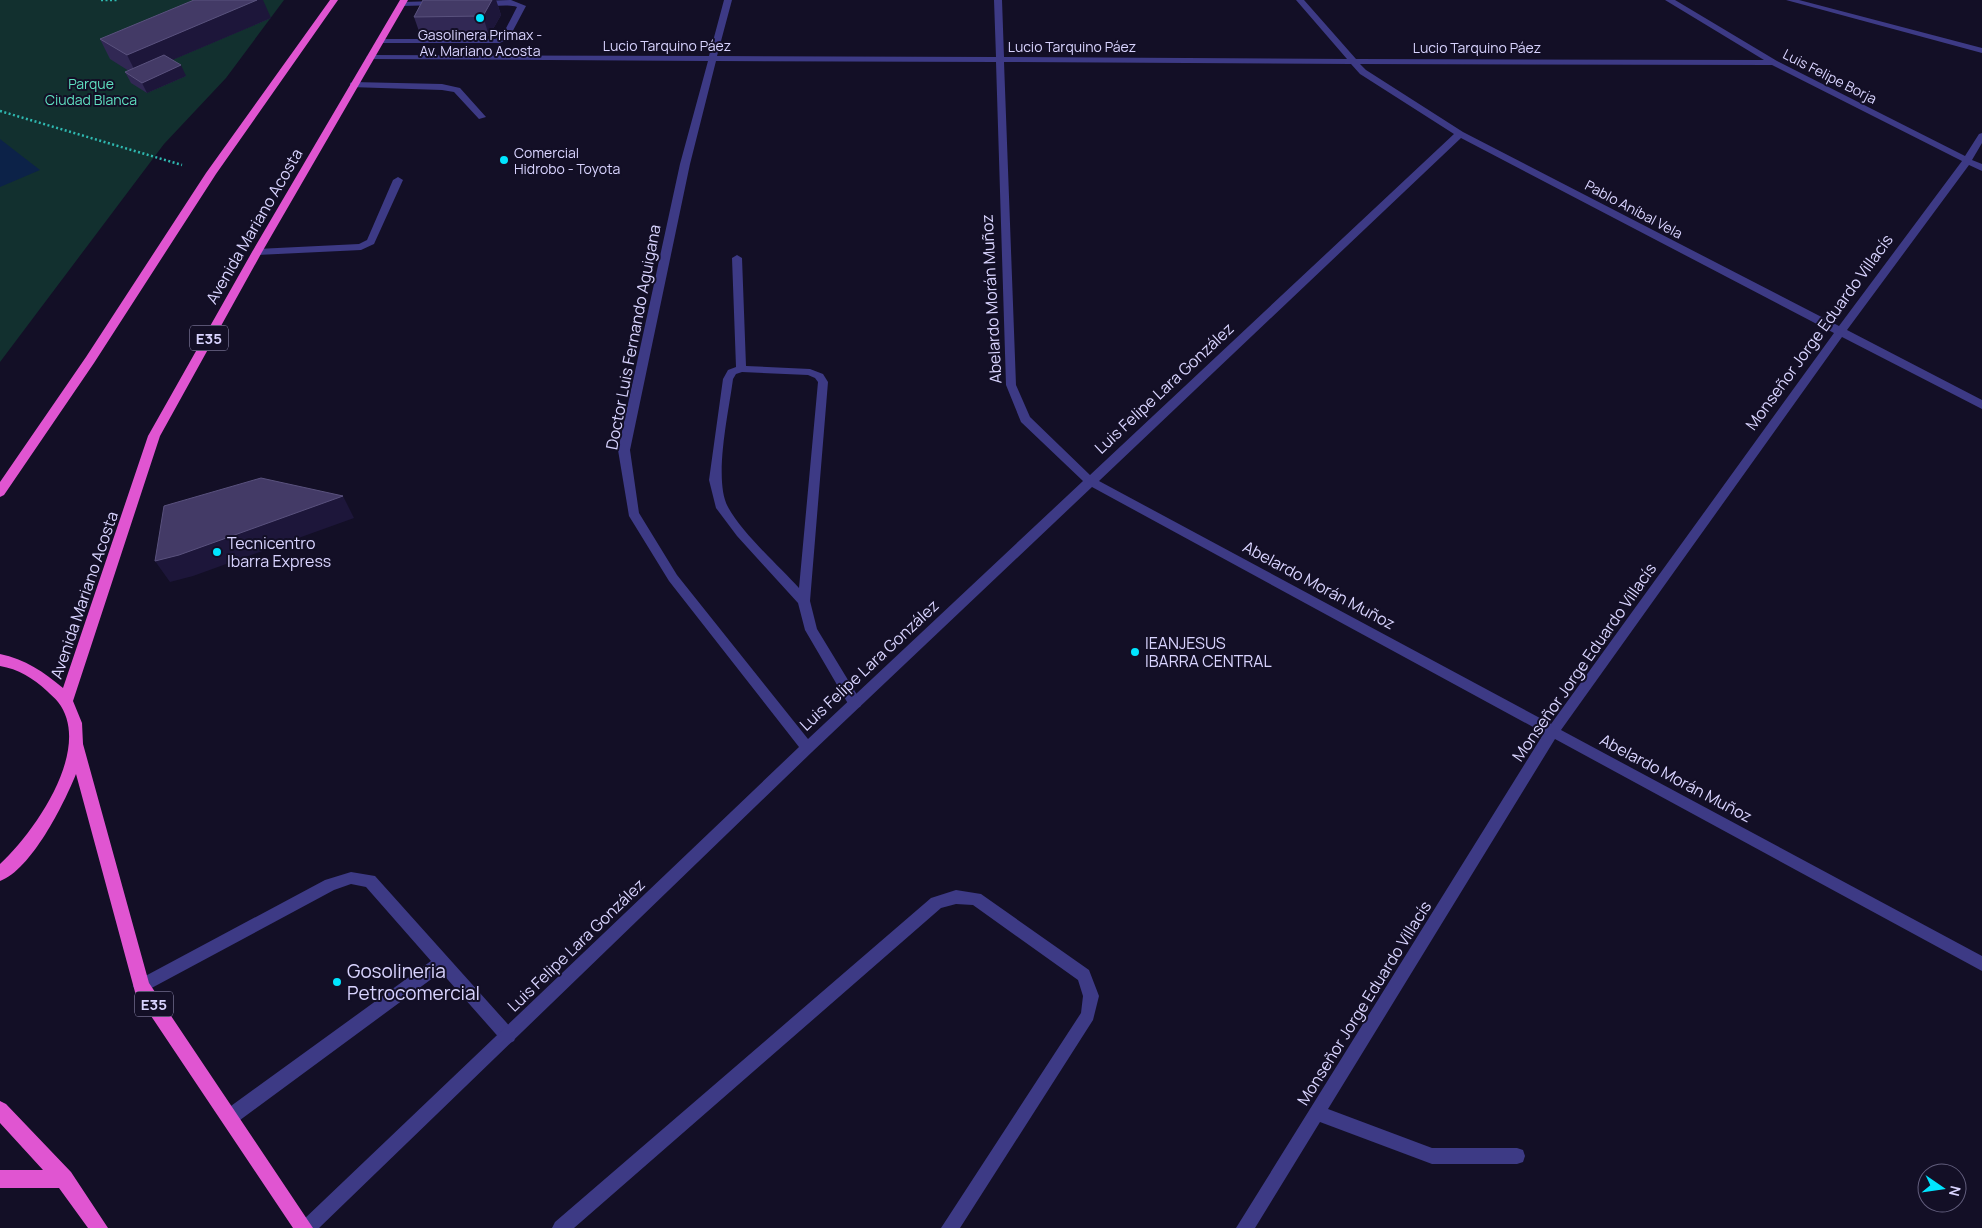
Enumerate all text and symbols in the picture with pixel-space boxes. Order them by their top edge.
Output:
marker: Gasolinera Primax - Av. Mariano Acosta [474,12,486,24]
place label: Gasolinera Primax - Av. Mariano Acosta [418,25,542,60]
street label: Lucio Tarquino Páez [603,36,731,55]
street label: Lucio Tarquino Páez [1008,37,1136,56]
street label: Lucio Tarquino Páez [1413,38,1541,57]
street label: Luis Felipe Borja [1780,44,1880,108]
park label: Parque Ciudad Blanca [45,74,137,109]
place label: Comercial Hidrobo - Toyota [514,143,620,178]
street label: Avenida Mariano Acosta [200,144,308,308]
marker: Comercial Hidrobo - Toyota [498,154,510,166]
street label: Pablo Aníbal Vela [1582,175,1686,243]
street label: Abelardo Morán Muñoz [976,214,1006,384]
street label: Doctor Luis Fernando Aguigana [600,222,666,452]
street label: Monseñor Jorge Eduardo Villacís [1740,230,1898,434]
street label: Luis Felipe Lara González [1090,318,1238,458]
road number: E35 [190,326,228,350]
street label: Avenida Mariano Acosta [45,508,123,682]
place label: Tecnicentro Ibarra Express [227,532,331,572]
street label: Abelardo Morán Muñoz [1239,536,1399,634]
marker: Tecnicentro Ibarra Express [211,546,223,558]
street label: Monseñor Jorge Eduardo Villacís [1507,558,1661,766]
street label: Luis Felipe Lara González [795,595,943,735]
place label: IEANJESUS IBARRA CENTRAL [1145,632,1272,672]
marker: IEANJESUS IBARRA CENTRAL [1129,646,1141,658]
street label: Abelardo Morán Muñoz [1596,729,1756,827]
street label: Luis Felipe Lara González [503,874,649,1016]
street label: Monseñor Jorge Eduardo Villacís [1292,897,1436,1109]
place label: Gosolineria Petrocomercial [347,958,480,1006]
marker: Gosolineria Petrocomercial [331,976,343,988]
road number: E35 [135,992,173,1016]
north arrow [1917,1163,1967,1213]
text: N [1945,1184,1966,1198]

